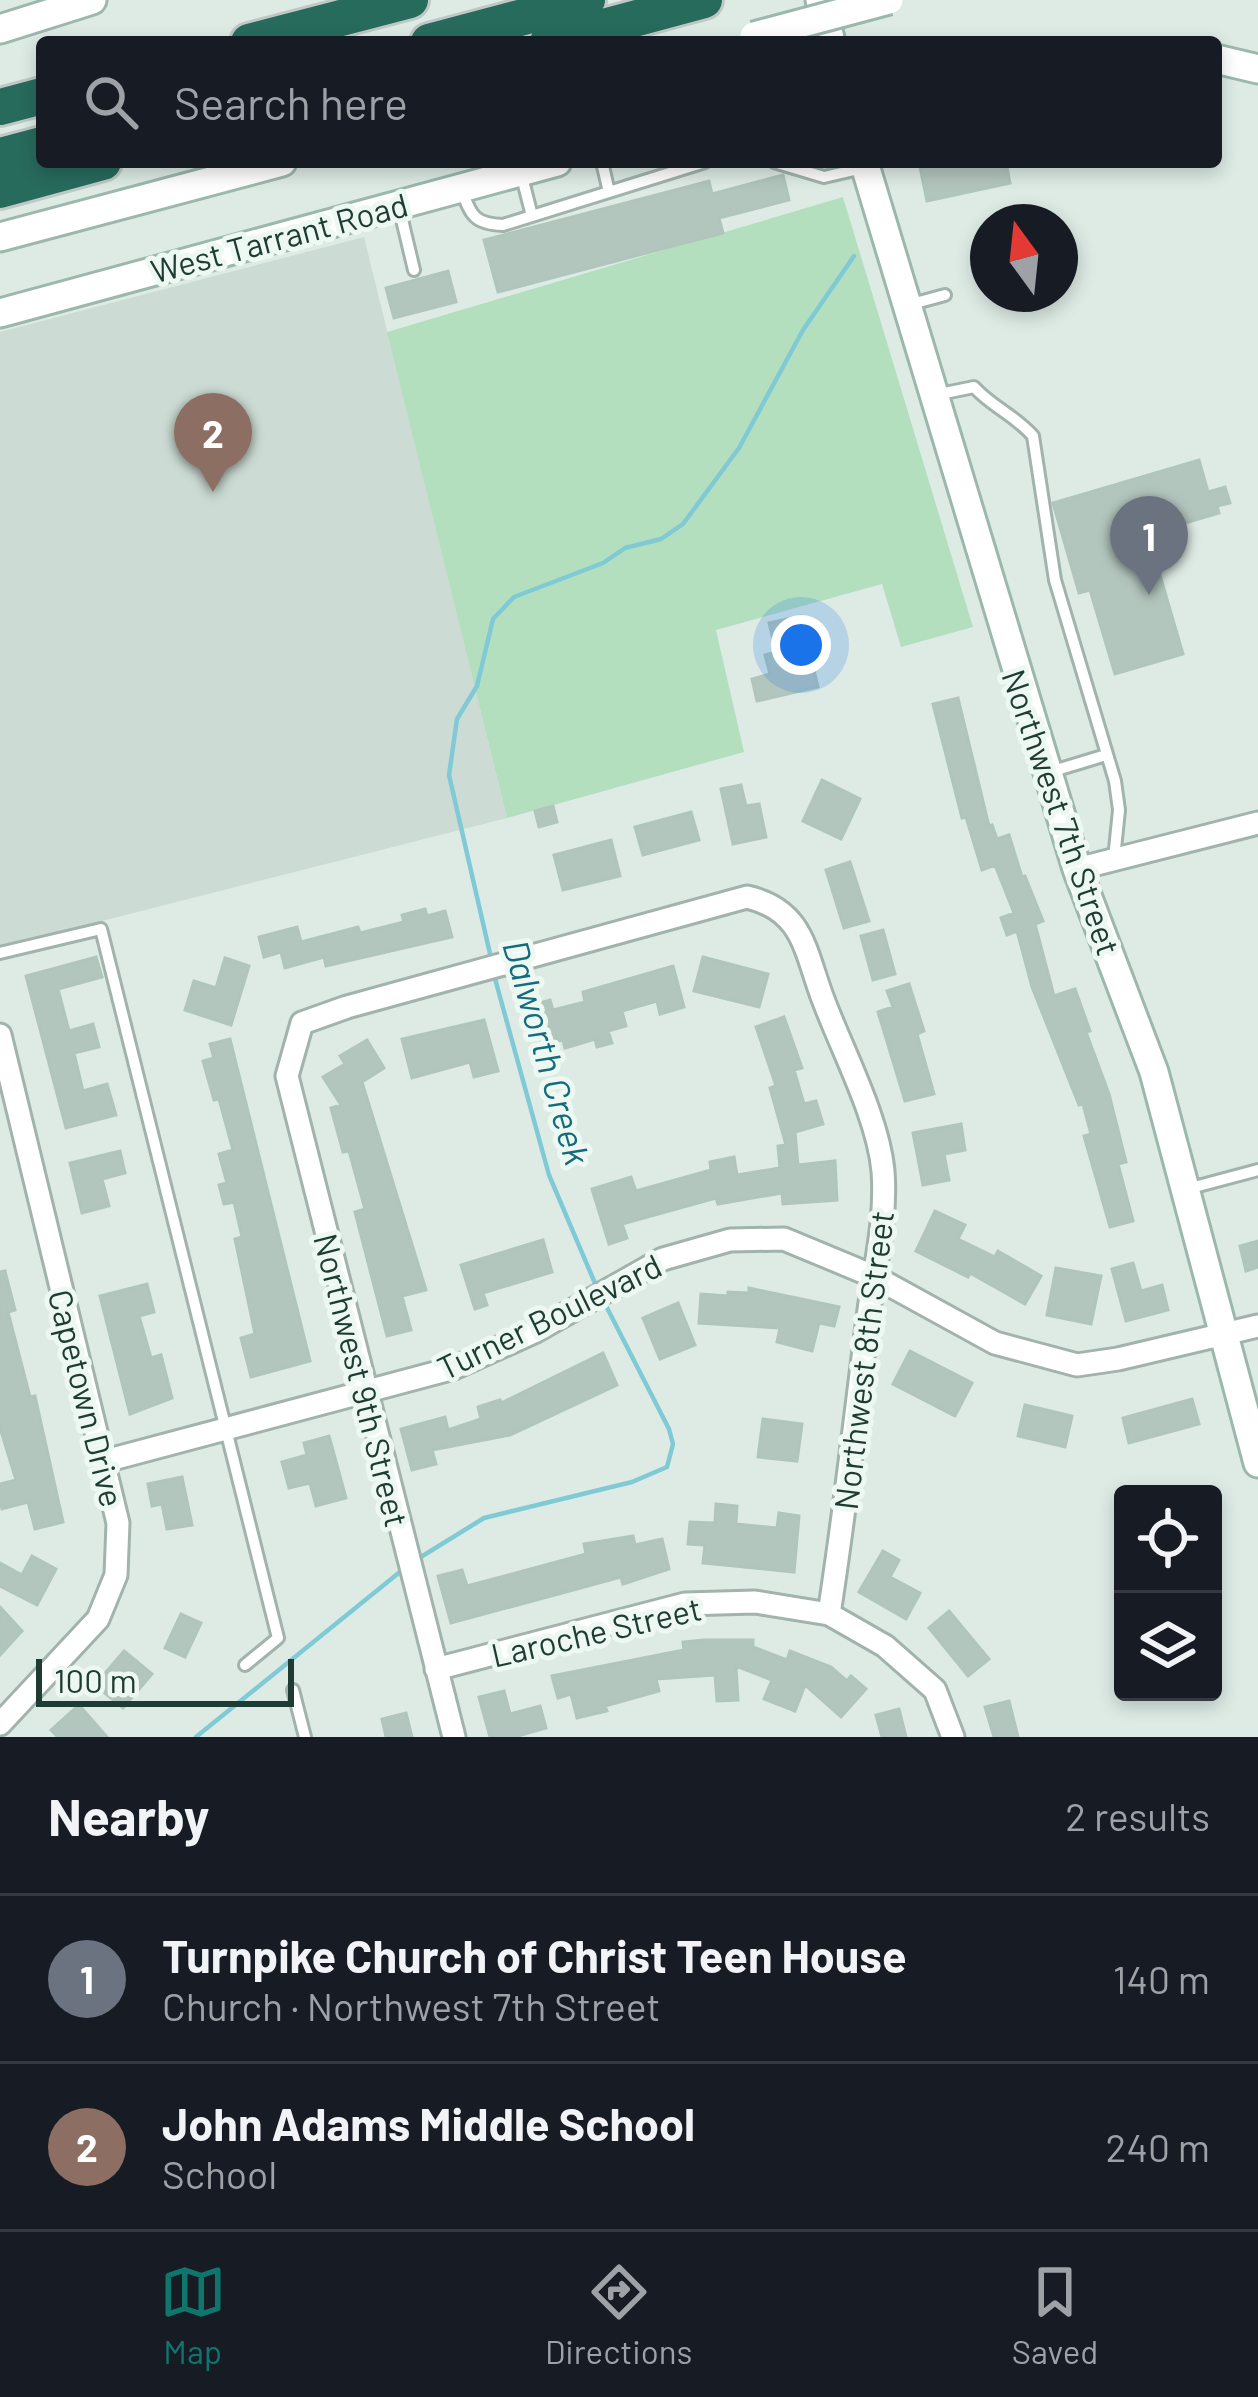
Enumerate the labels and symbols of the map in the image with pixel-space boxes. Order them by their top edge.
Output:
street label: West Tarrant Road [146,183,412,291]
north arrow [970,204,1078,312]
pin: 2 [174,393,252,492]
pin: 1 [1110,496,1188,595]
your location [771,615,831,675]
street label: Northwest 7th Street [994,664,1130,960]
water label: Dalworth Creek [495,935,601,1170]
street label: Northwest 8th Street [825,1208,901,1512]
street label: Northwest 9th Street [306,1229,418,1531]
street label: Turner Boulevard [431,1245,667,1387]
street label: Capetown Drive [41,1285,133,1511]
street label: Laroche Street [487,1587,705,1675]
scale bar [36,1653,294,1706]

